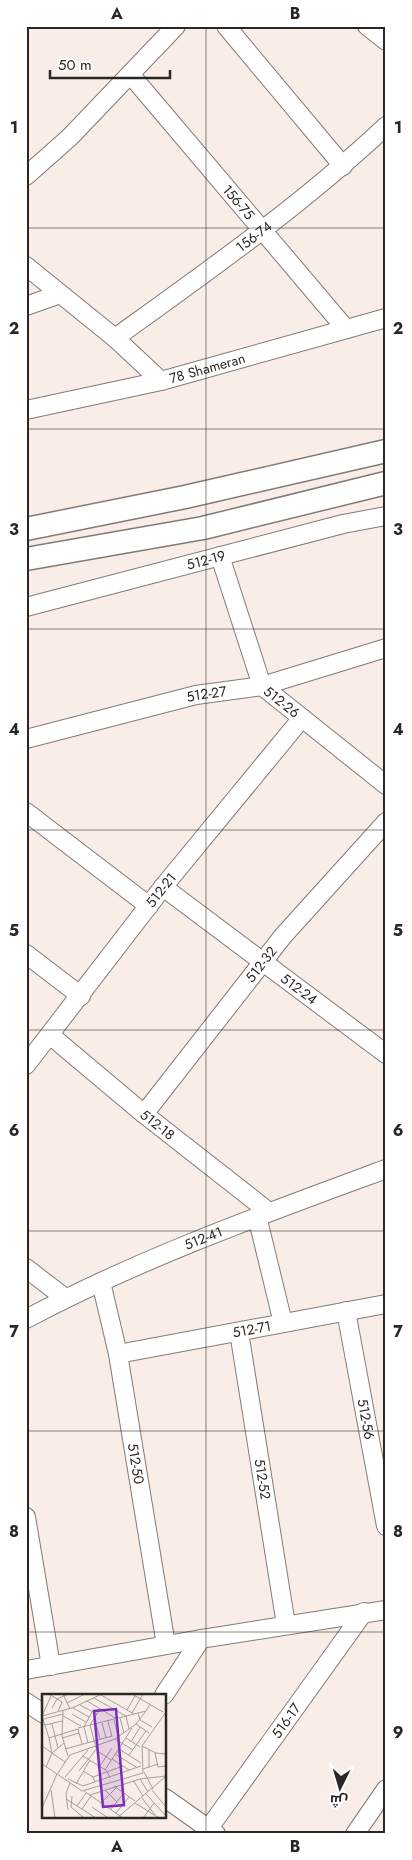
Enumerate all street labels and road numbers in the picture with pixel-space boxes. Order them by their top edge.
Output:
street label: 156-75 [218,180,259,224]
street label: 156-74 [232,216,276,257]
street label: 78 Shameran [167,348,247,388]
street label: 512-19 [184,545,228,575]
street label: 512-27 [184,681,228,707]
street label: 512-26 [260,681,304,723]
street label: 512-21 [141,868,181,912]
street label: 512-32 [241,942,281,986]
street label: 512-24 [277,969,322,1009]
street label: 512-18 [136,1105,179,1145]
street label: 512-41 [181,1221,225,1255]
street label: 512-71 [231,1316,273,1342]
street label: 512-56 [353,1397,380,1441]
street label: 512-50 [123,1441,149,1486]
street label: 512-52 [249,1457,276,1501]
street label: 516-17 [266,1699,306,1742]

